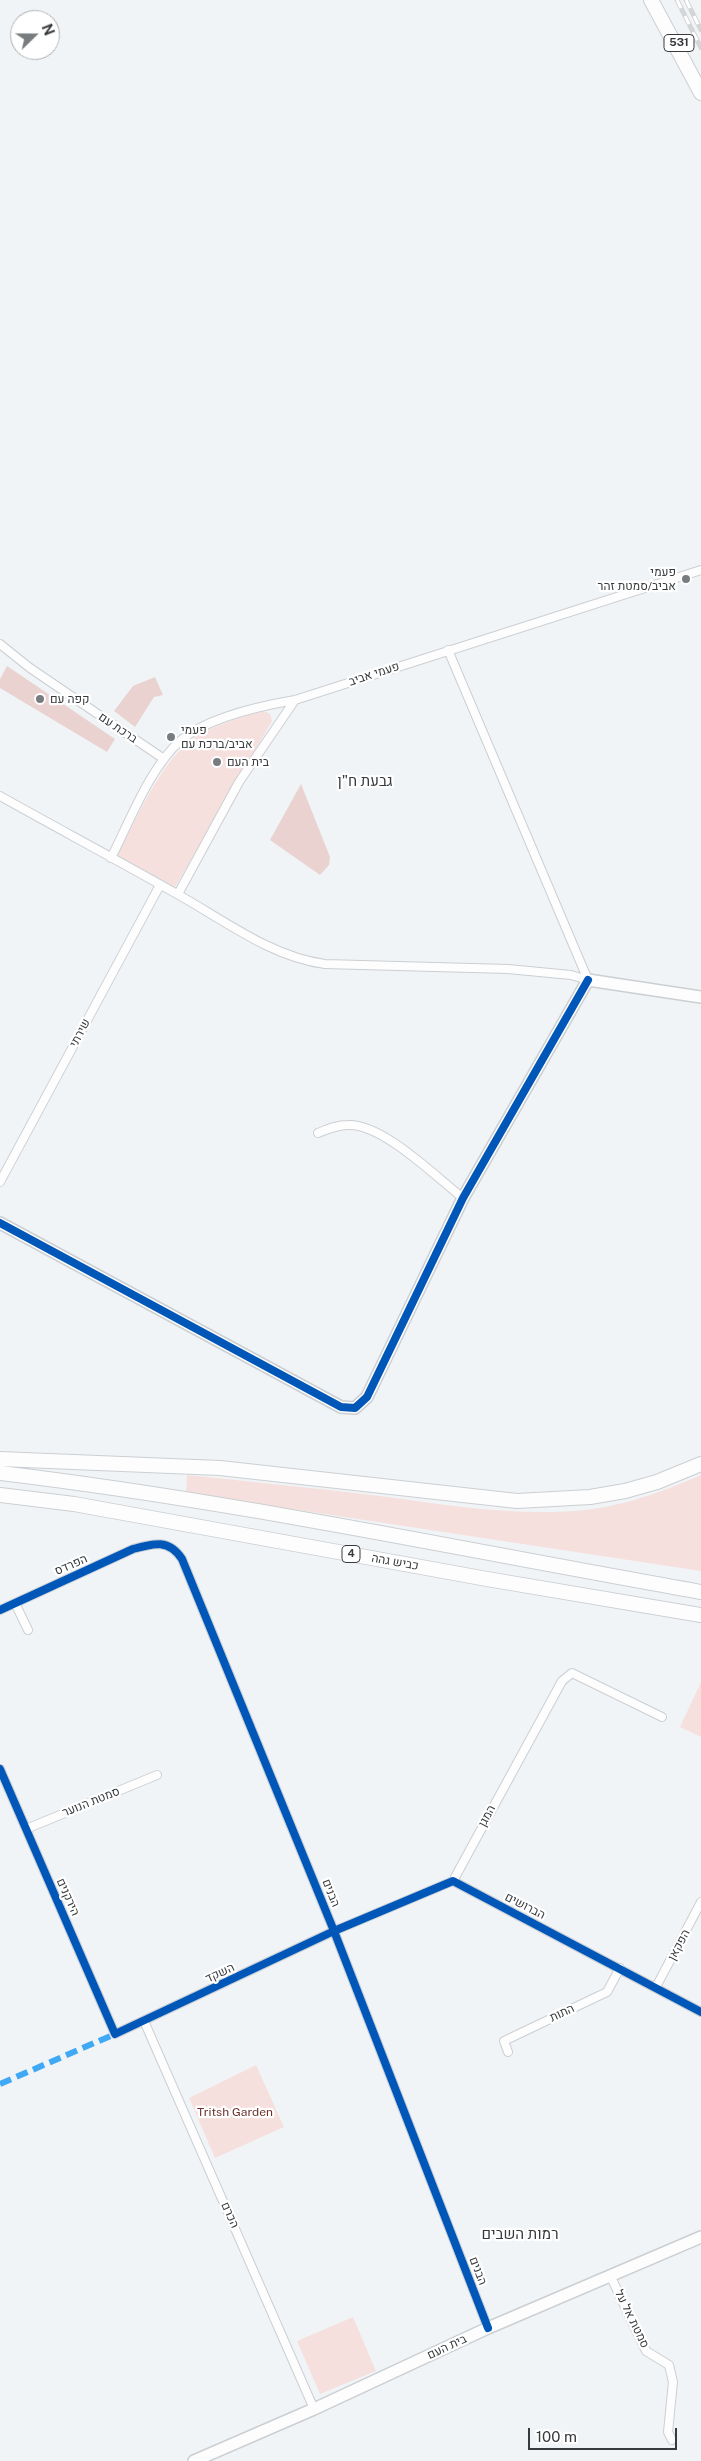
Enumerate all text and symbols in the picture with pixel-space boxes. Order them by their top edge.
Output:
north arrow [10,10,60,60]
text: N [39,22,57,38]
road number: 531 [664,34,694,52]
place label: פעמי אביב/סמטת זהר [598,565,676,593]
marker: פעמי אביב/סמטת זהר [680,573,692,585]
street label: פעמי אביב [347,659,401,689]
place label: קפה עם [50,692,90,706]
marker: קפה עם [34,693,46,705]
street label: ברכת עם [96,710,140,746]
place label: פעמי אביב/ברכת עם [181,723,253,751]
marker: פעמי אביב/ברכת עם [165,731,177,743]
place label: בית העם [227,755,269,769]
marker: בית העם [211,756,223,768]
district label: גבעת ח"ן [337,772,393,790]
street label: שירתי [67,1016,93,1050]
road number: 4 [342,1546,360,1562]
street label: הפרדס [52,1551,90,1579]
street label: כביש גהה [370,1551,420,1573]
street label: סמטת הנוער [60,1784,122,1820]
street label: המגן [475,1803,499,1829]
street label: הירקנים [53,1876,83,1918]
street label: הבנים [319,1877,343,1909]
street label: הברושים [502,1890,548,1922]
street label: הפקאן [665,1927,693,1963]
street label: השקד [203,1960,237,1986]
street label: התות [547,2001,577,2025]
park label: Tritsh Garden [197,2105,273,2119]
street label: הכרם [218,2200,242,2230]
district label: רמות השבים [482,2225,558,2243]
street label: הבנים [466,2255,490,2287]
street label: סמטת אל על [612,2288,652,2350]
street label: בית העם [425,2332,469,2362]
scale bar [531,2418,680,2450]
text: 100 m [536,2428,577,2445]

